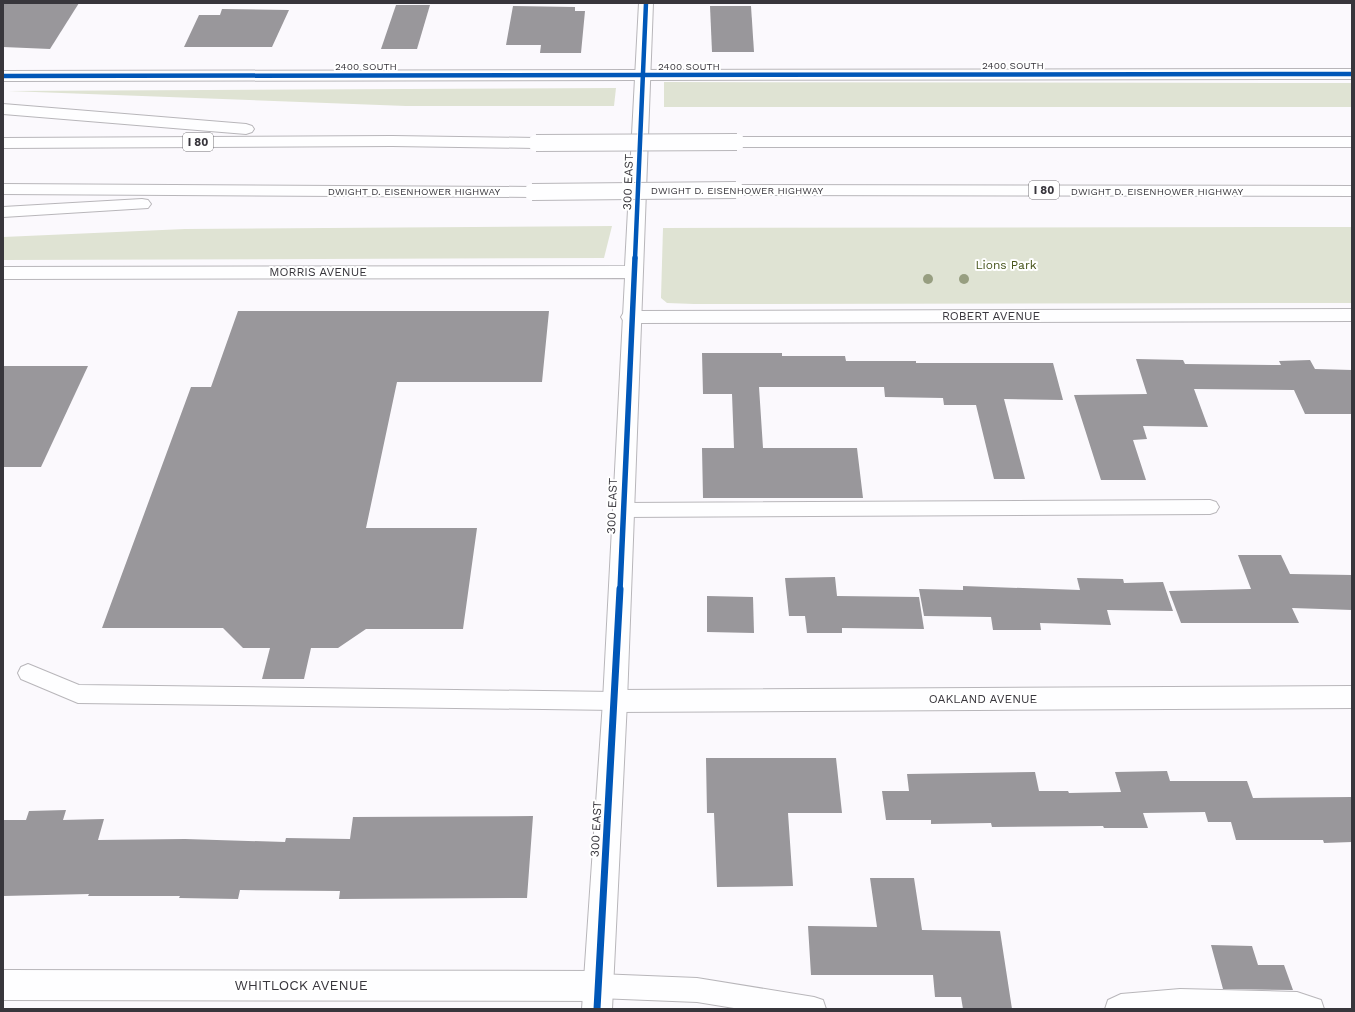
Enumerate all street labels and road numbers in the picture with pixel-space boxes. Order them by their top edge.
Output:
street label: 2400 SOUTH [982,60,1044,71]
street label: 2400 SOUTH [335,61,397,72]
street label: 2400 SOUTH [658,61,720,72]
road number: I 80 [183,133,213,151]
street label: 300 EAST [620,154,636,210]
road number: I 80 [1029,181,1059,199]
street label: DWIGHT D. EISENHOWER HIGHWAY [651,185,823,196]
street label: DWIGHT D. EISENHOWER HIGHWAY [328,186,500,197]
street label: DWIGHT D. EISENHOWER HIGHWAY [1071,186,1243,197]
street label: MORRIS AVENUE [269,265,367,279]
street label: ROBERT AVENUE [942,309,1040,323]
street label: 300 EAST [604,478,620,534]
street label: OAKLAND AVENUE [929,692,1037,706]
street label: 300 EAST [588,801,604,857]
street label: WHITLOCK AVENUE [234,977,368,993]

